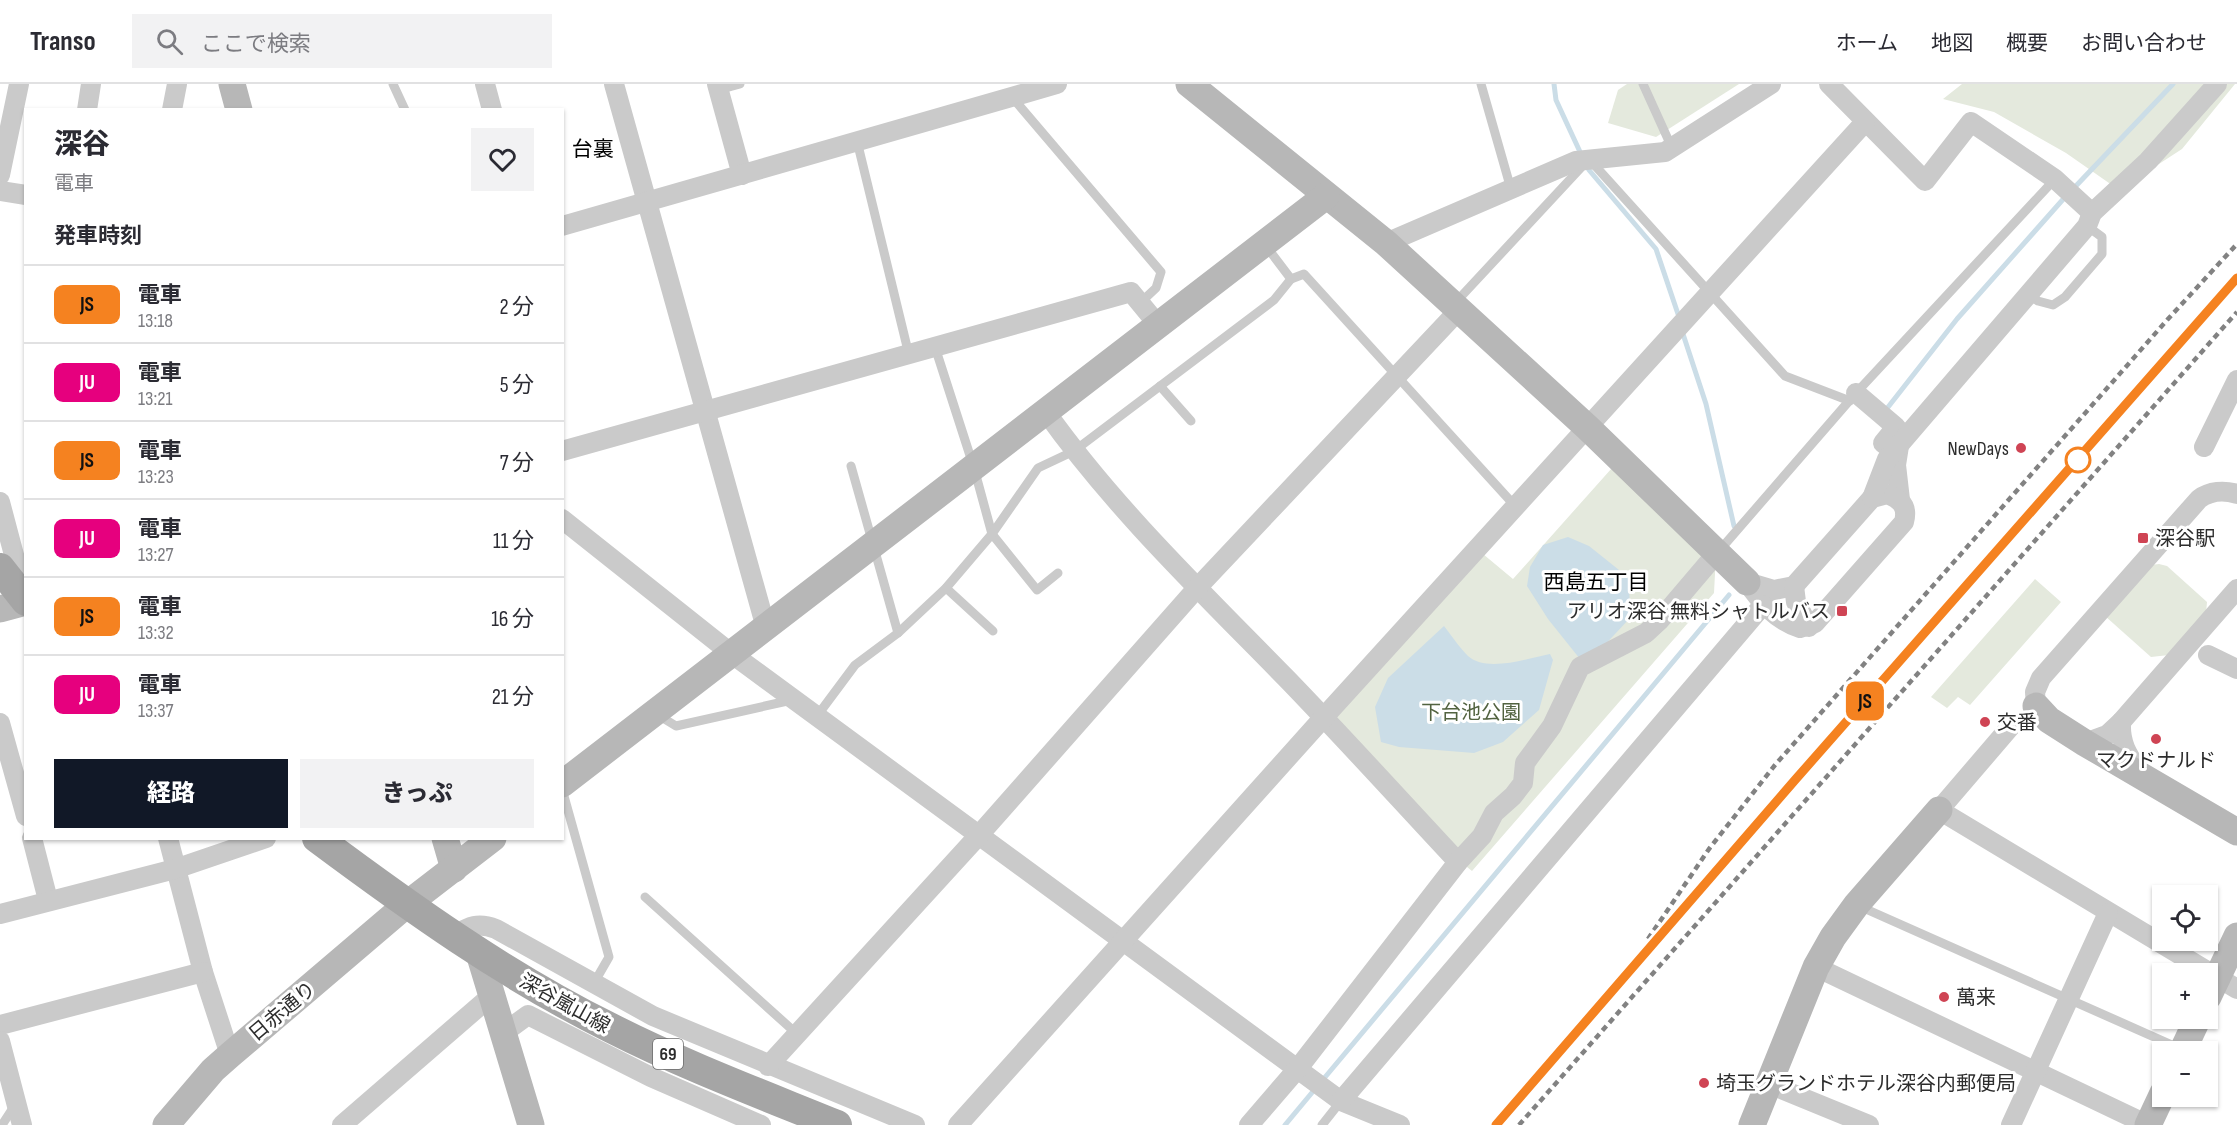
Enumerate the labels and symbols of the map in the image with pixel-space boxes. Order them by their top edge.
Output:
district label: 台裏 [572,137,614,162]
place label: NewDays [1947,437,2009,461]
marker: NewDays [2014,441,2028,455]
unlabelled marker [2065,447,2091,473]
place label: 深谷駅 [2155,527,2215,551]
marker: 深谷駅 [2136,531,2150,545]
district label: 西島五丁目 [1544,570,1649,595]
place label: アリオ深谷 無料シャトルバス [1567,600,1830,624]
marker: アリオ深谷 無料シャトルバス [1835,604,1849,618]
line badge: JS [1838,682,1892,720]
park label: 下台池公園 [1421,701,1521,725]
place label: 交番 [1997,711,2037,735]
marker: 交番 [1978,715,1992,729]
marker: マクドナルド [2149,732,2163,746]
place label: マクドナルド [2096,749,2216,773]
street label: 深谷嵐山線 [515,969,614,1039]
street label: 日赤通り [244,977,321,1047]
place label: 萬来 [1956,986,1996,1010]
marker: 萬来 [1937,990,1951,1004]
road number: 69 [653,1039,683,1069]
place label: 埼玉グランドホテル深谷内郵便局 [1716,1072,2016,1096]
marker: 埼玉グランドホテル深谷内郵便局 [1697,1076,1711,1090]

